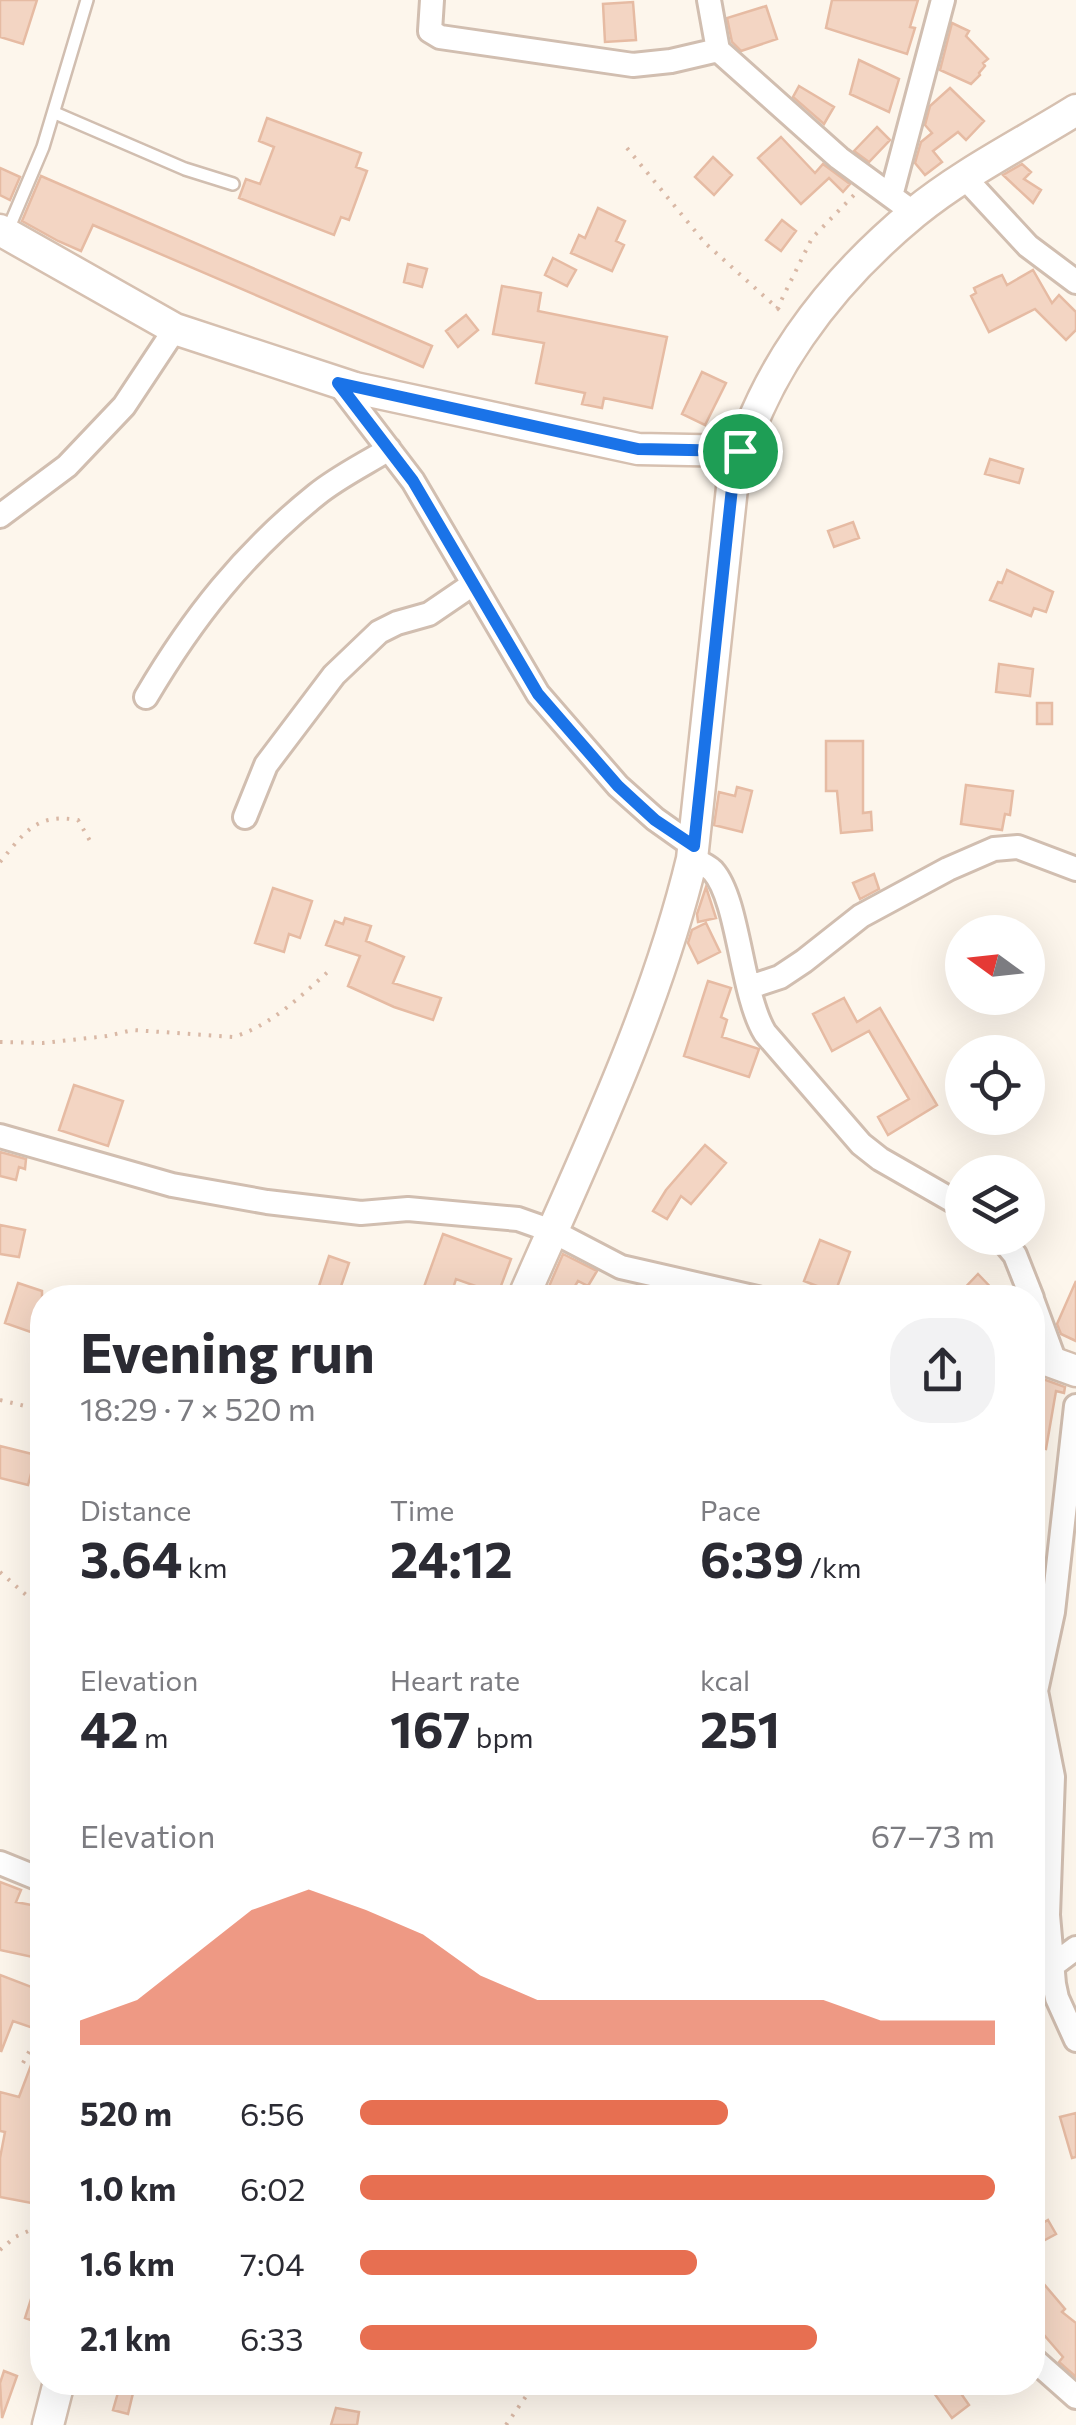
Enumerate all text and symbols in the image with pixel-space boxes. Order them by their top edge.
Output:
pin [698,409,783,494]
icon: arrive [713,424,768,479]
north arrow [945,915,1045,1015]
map controls [945,915,1045,1255]
button: locate [945,1035,1045,1135]
button: layers [945,1155,1045,1255]
text: Evening run [80,1317,375,1384]
button: share [890,1318,995,1423]
text: 18:29 · 7 × 520 m [80,1388,316,1428]
text: Distance [80,1493,191,1527]
text: Time [390,1493,454,1527]
text: Pace [700,1493,761,1527]
text: 3.64 [80,1527,183,1588]
text: 24:12 [390,1527,513,1588]
text: 6:39 [700,1527,804,1588]
text: km [183,1550,227,1584]
text: /km [804,1550,862,1584]
text: Elevation [80,1663,198,1697]
text: Heart rate [390,1663,520,1697]
text: kcal [700,1663,750,1697]
text: 42 [80,1697,139,1758]
text: 167 [390,1697,471,1758]
text: 251 [700,1697,780,1758]
text: m [139,1720,169,1754]
text: bpm [471,1720,533,1754]
text: Elevation [80,1815,215,1855]
text: 67–73 m [871,1815,995,1855]
text: 520 m [80,2093,172,2133]
text: 6:56 [240,2093,305,2133]
text: 1.0 km [80,2168,176,2208]
text: 6:02 [240,2168,306,2208]
text: 1.6 km [80,2243,175,2283]
text: 7:04 [240,2243,305,2283]
text: 2.1 km [80,2318,171,2358]
text: 6:33 [240,2318,303,2358]

